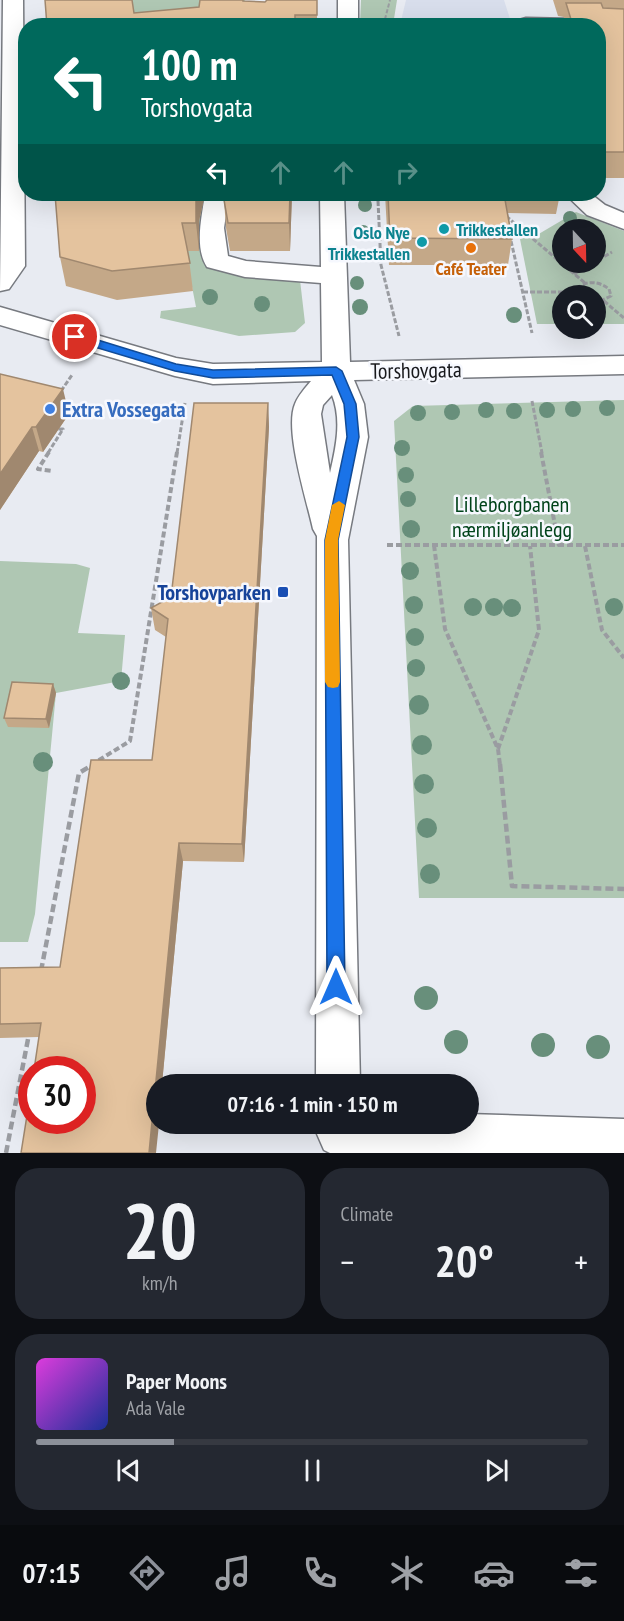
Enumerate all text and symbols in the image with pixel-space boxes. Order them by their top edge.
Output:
text: 100 m [141,37,238,92]
icon: left [42,42,120,120]
text: Torshovgata [141,90,253,124]
icon: left [201,156,234,189]
icon: ahead [264,156,297,189]
icon: ahead [327,156,360,189]
icon: right [390,156,423,189]
place label: Trikkestallen [456,218,538,241]
north arrow [552,219,606,273]
map controls [552,219,606,339]
place label: Oslo Nye Trikkestallen [328,221,410,265]
marker: Trikkestallen [437,222,451,236]
marker: Oslo Nye Trikkestallen [415,235,429,249]
marker: Café Teater [464,241,478,255]
place label: Café Teater [435,257,507,280]
button: search [552,285,606,339]
pin [49,311,100,362]
icon: arrive [58,320,91,353]
street label: Torshovgata [370,355,462,385]
place label: Extra Vossegata [62,395,186,423]
marker: Extra Vossegata [43,402,57,416]
park label: Lilleborgbanen nærmiljøanlegg [452,490,572,543]
place label: Torshovparken [157,578,271,606]
marker: Torshovparken [276,585,290,599]
position arrow [304,955,368,1019]
speed limit sign: 30 [18,1056,96,1134]
text: 07:16 · 1 min · 150 m [227,1090,398,1118]
text: 20 [122,1180,197,1281]
text: Climate [341,1201,393,1227]
text: 20° [435,1231,494,1289]
text: − [341,1240,354,1283]
text: + [574,1240,588,1283]
text: km/h [142,1270,177,1296]
text: Paper Moons [126,1367,227,1395]
text: Ada Vale [126,1395,185,1421]
icon: previous [112,1454,145,1487]
icon: pause [296,1454,329,1487]
icon: next [480,1454,513,1487]
icon: directions [126,1552,168,1594]
icon: music [212,1552,254,1594]
icon: phone [299,1552,341,1594]
icon: climate [386,1552,428,1594]
icon: car [473,1552,515,1594]
icon: filters [560,1552,602,1594]
text: 07:15 [22,1556,81,1590]

